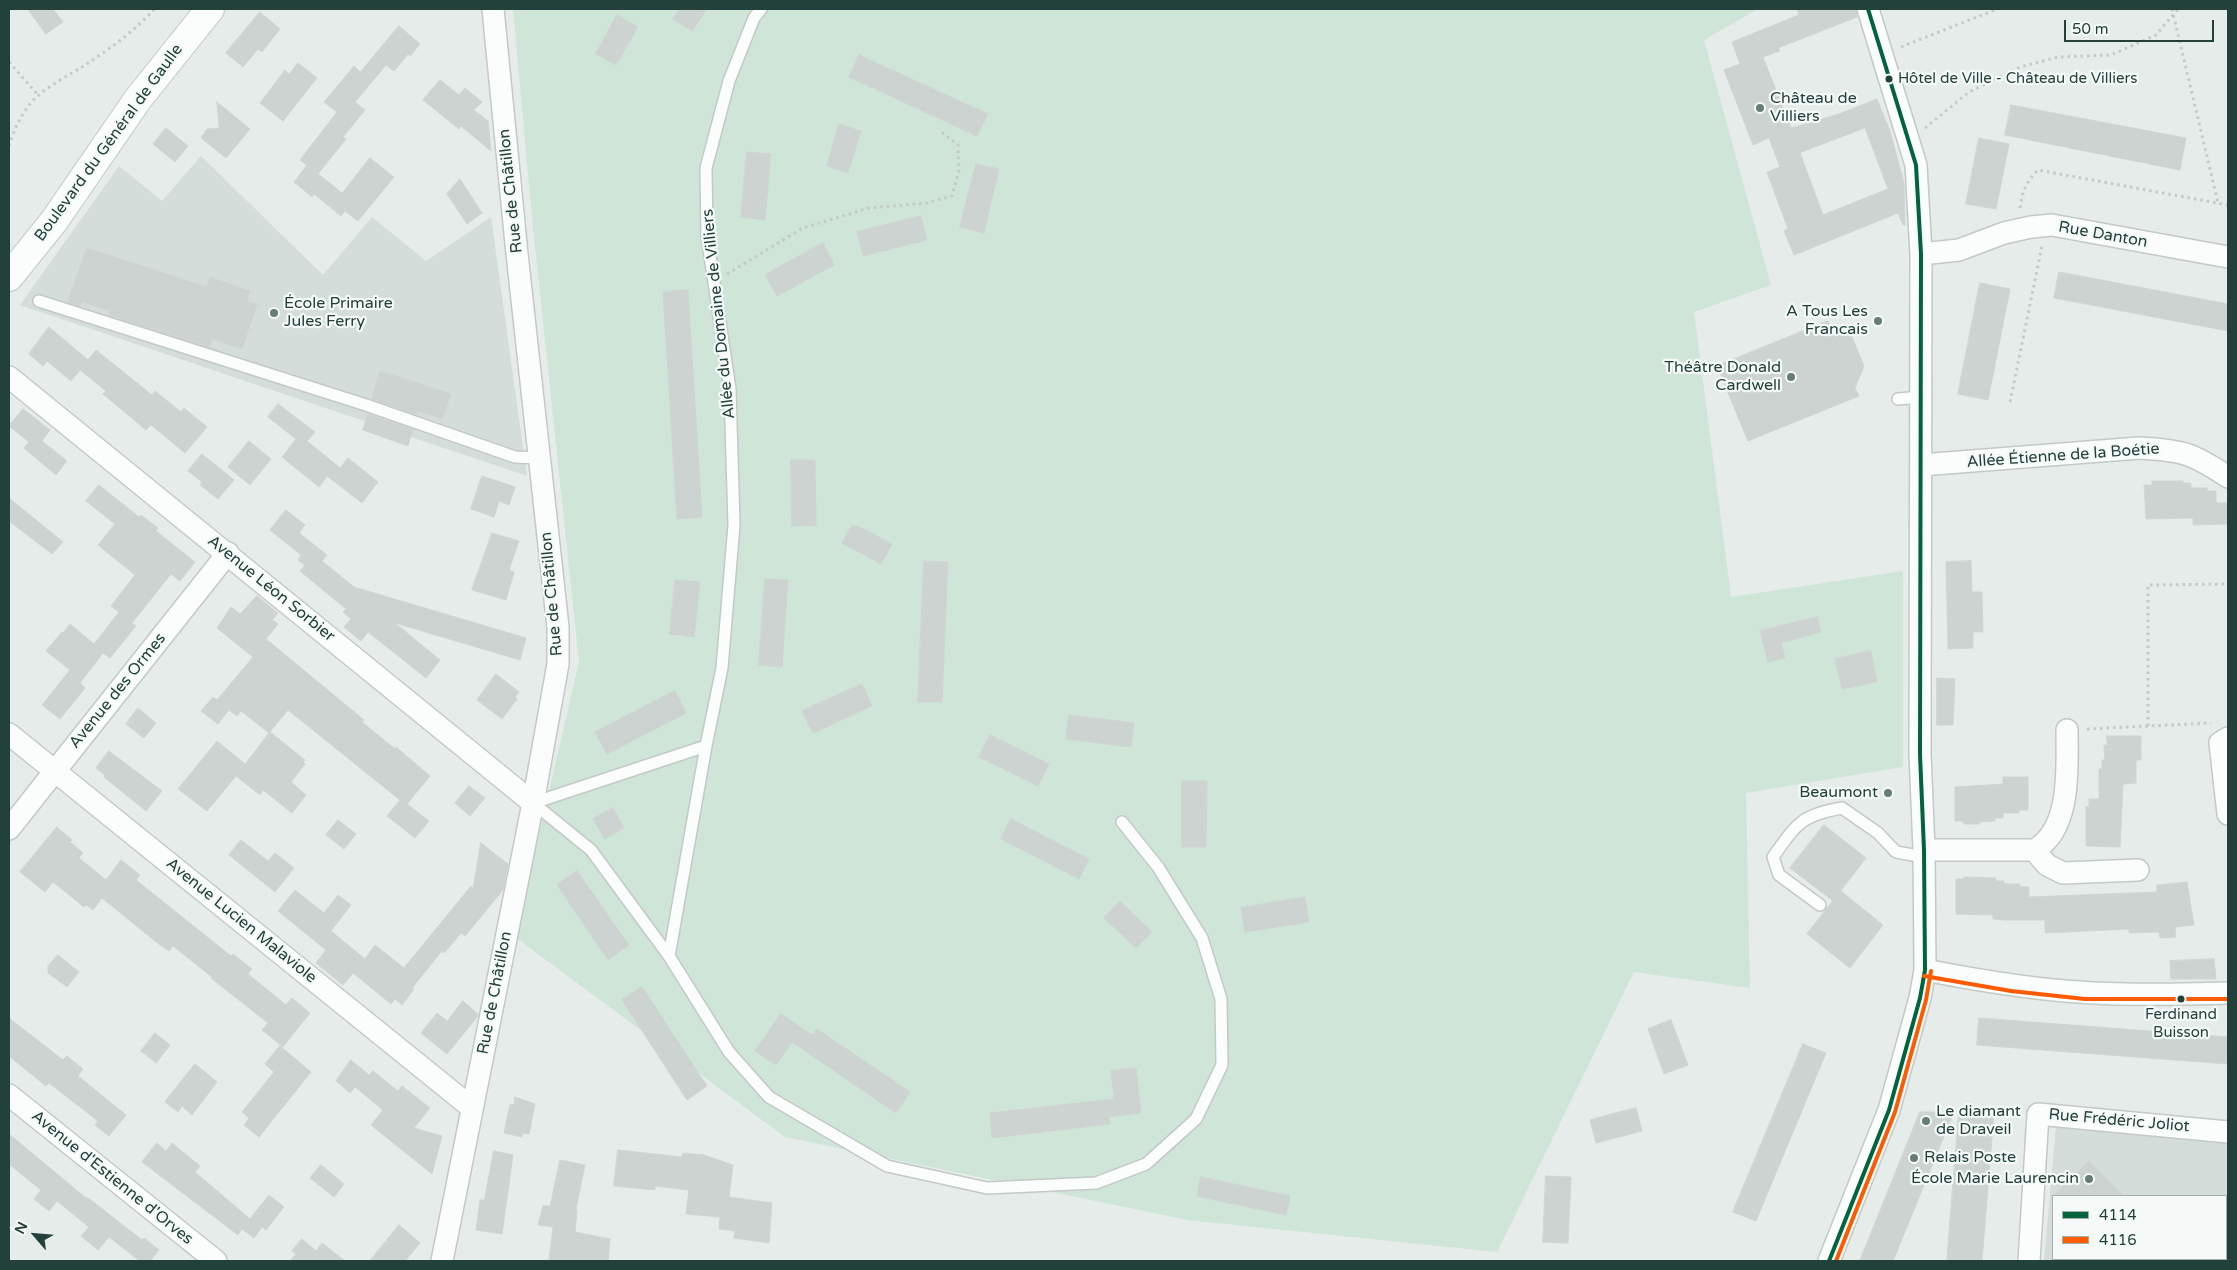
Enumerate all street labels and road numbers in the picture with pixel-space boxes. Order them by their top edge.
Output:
street label: Boulevard du Général de Gaulle [31,41,187,245]
street label: Rue de Châtillon [495,128,527,254]
street label: Allée du Domaine de Villiers [698,208,740,420]
street label: Rue Danton [2057,218,2149,252]
street label: Allée Étienne de la Boétie [1966,440,2160,472]
street label: Rue de Châtillon [537,531,567,657]
street label: Avenue Léon Sorbier [203,532,339,646]
street label: Avenue des Ormes [66,629,170,753]
street label: Avenue Lucien Malaviole [162,854,320,988]
street label: Rue de Châtillon [474,930,516,1056]
street label: Rue Frédéric Joliot [2048,1105,2190,1137]
street label: Avenue d'Estienne d'Orves [27,1107,197,1249]

